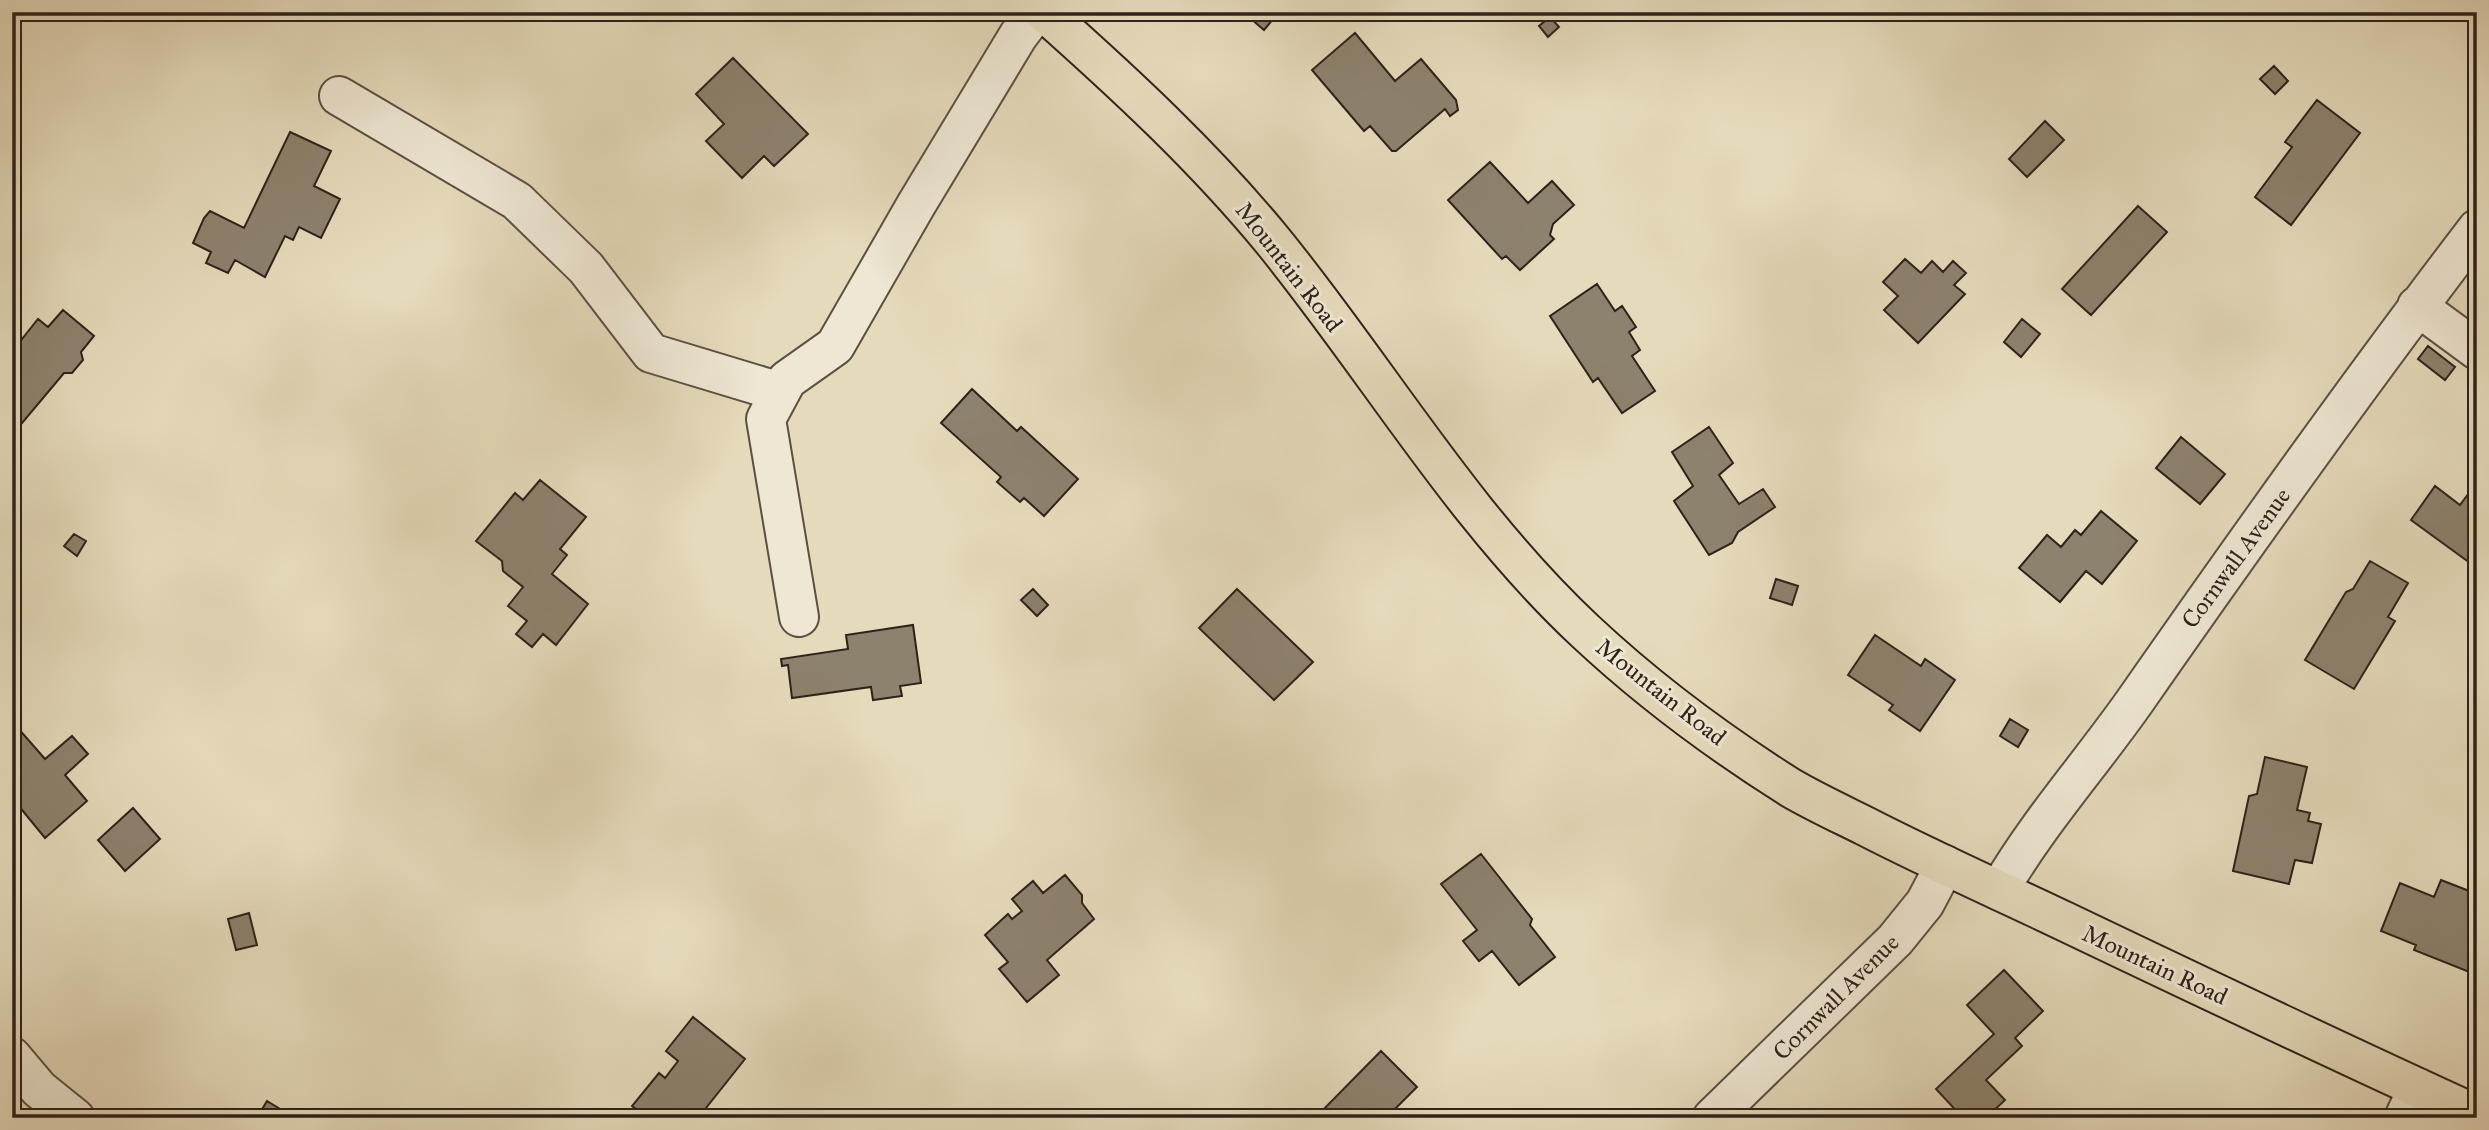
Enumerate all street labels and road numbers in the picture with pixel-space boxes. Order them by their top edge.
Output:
street label: Mountain Road [1229,196,1349,338]
street label: Cornwall Avenue [2175,482,2297,634]
street label: Mountain Road [1590,632,1732,752]
street label: Mountain Road [2078,918,2232,1012]
street label: Cornwall Avenue [1767,928,1905,1066]

